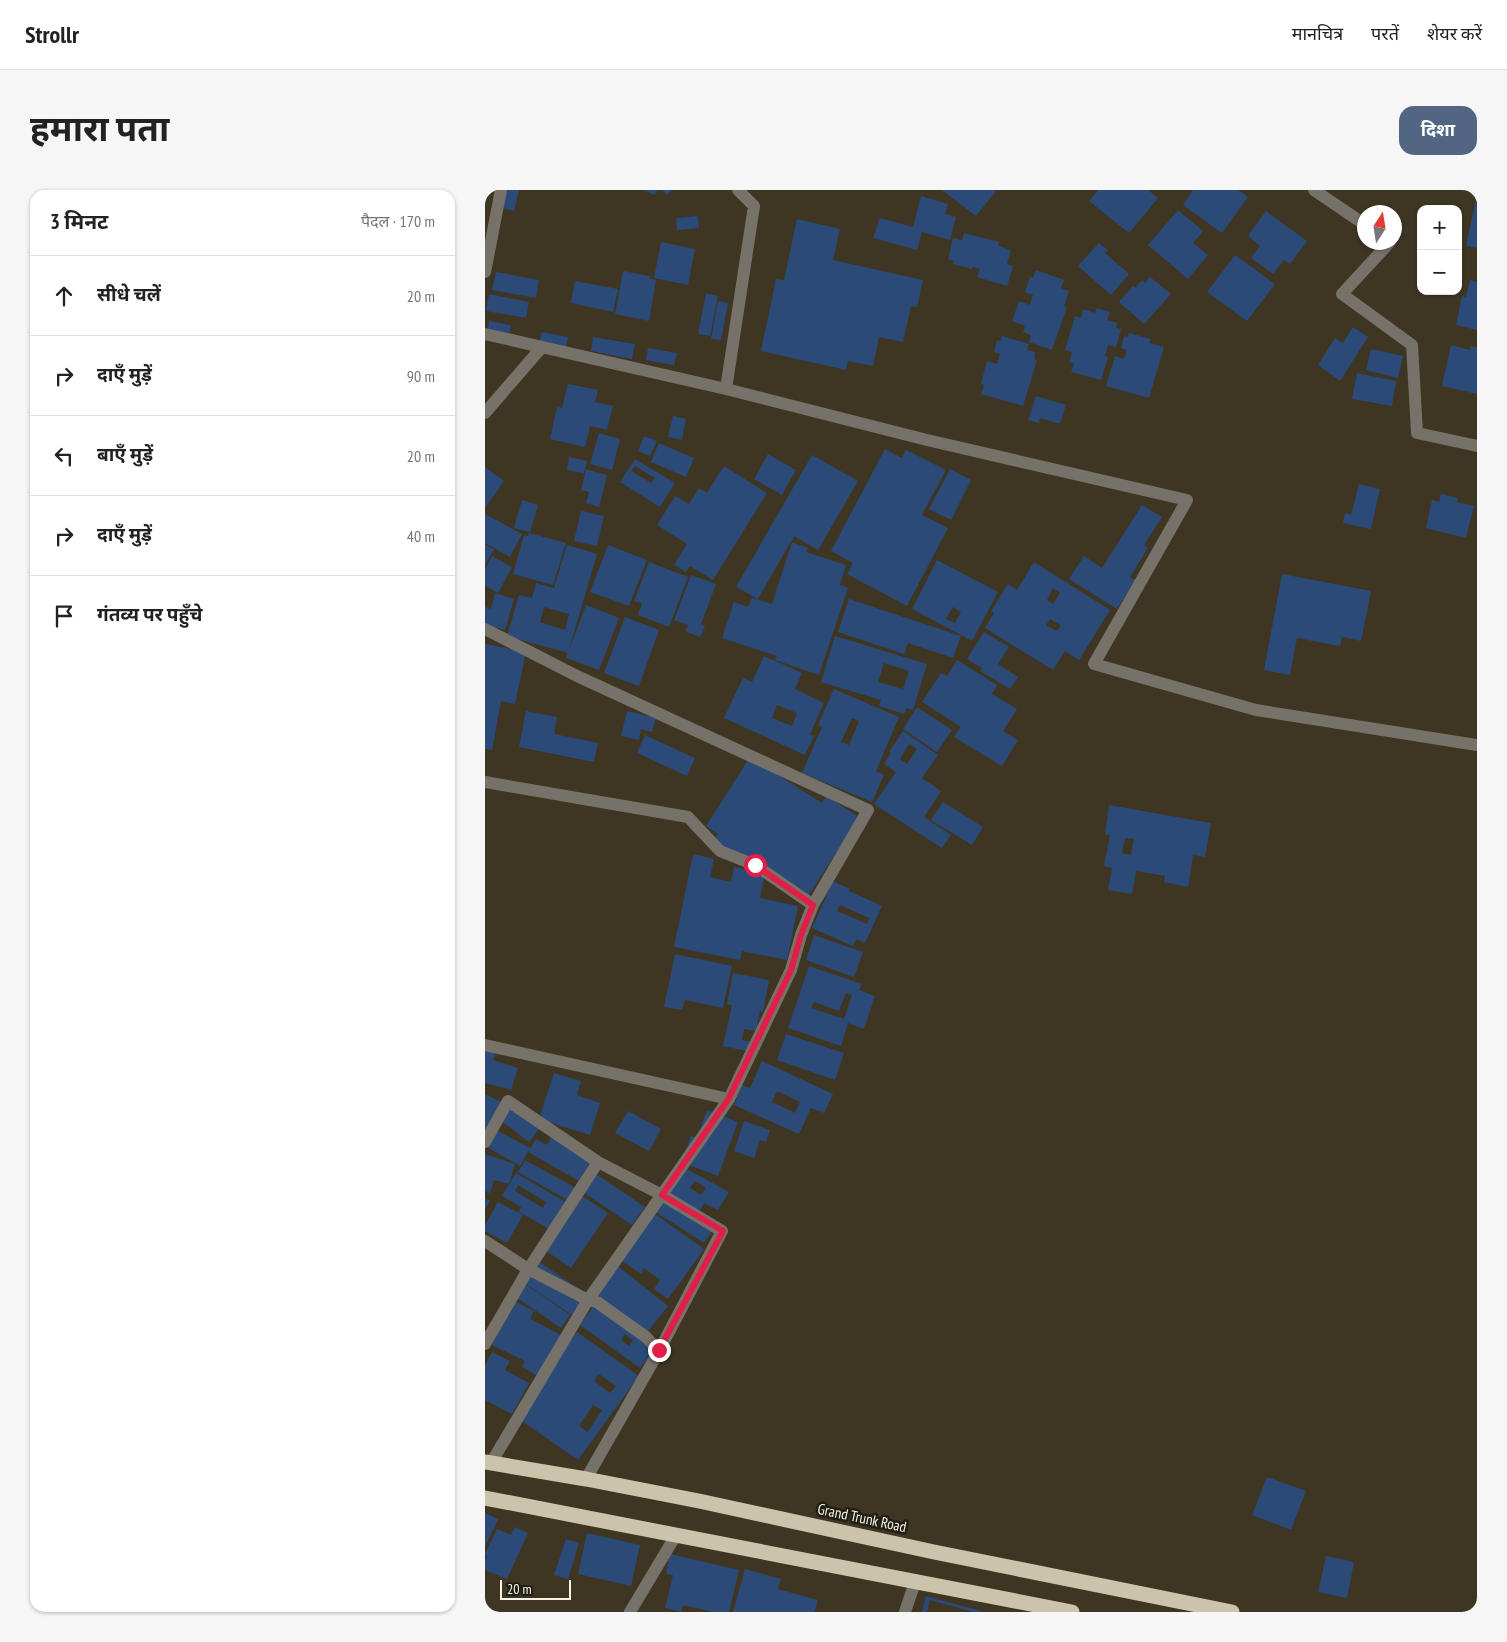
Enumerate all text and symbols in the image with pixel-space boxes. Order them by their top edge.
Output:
text: Strollr [25,19,79,50]
text: मानचित्र [1292,22,1343,45]
text: परतें [1371,22,1399,45]
text: शेयर करें [1427,22,1482,45]
text: हमारा पता [30,105,169,151]
button: दिशा [1399,106,1477,155]
north arrow [1357,205,1402,250]
map controls [1417,205,1462,295]
button: + [1417,205,1462,250]
text: 3 मिनट [50,208,108,235]
text: पैदल · 170 m [361,211,435,231]
button: − [1417,250,1462,295]
icon: ahead [50,282,78,310]
text: सीधे चलें [97,282,161,306]
text: 20 m [407,286,435,306]
icon: right [50,362,78,390]
text: दाएँ मुड़ें [97,362,152,386]
text: 90 m [407,366,435,386]
icon: left [50,442,78,470]
text: बाएँ मुड़ें [97,442,153,466]
text: 20 m [407,446,435,466]
icon: right [50,522,78,550]
text: दाएँ मुड़ें [97,522,152,546]
text: 40 m [407,526,435,546]
icon: arrive [50,602,78,630]
text: गंतव्य पर पहुँचे [97,602,202,626]
route start [744,854,767,877]
route end [648,1339,671,1362]
street label: Grand Trunk Road [816,1499,908,1536]
scale bar [500,1577,571,1600]
text: 20 m [507,1580,532,1598]

